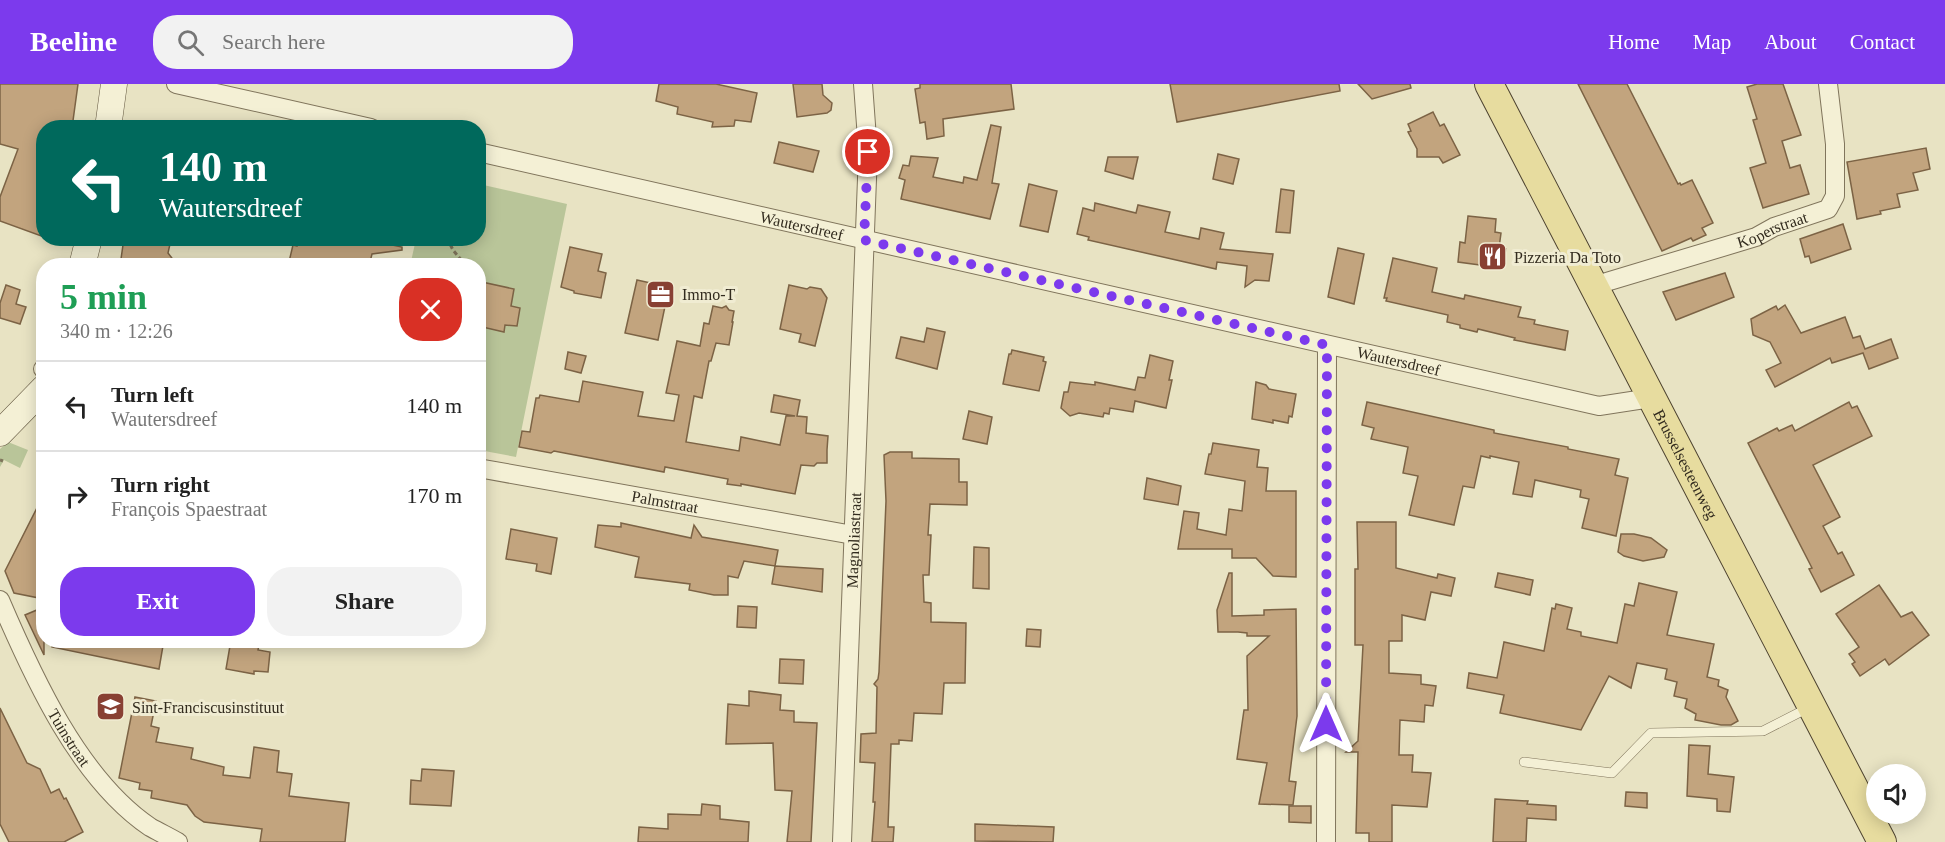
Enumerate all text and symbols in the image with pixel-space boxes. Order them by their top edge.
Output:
search box [153,15,573,69]
text: Beeline [30,26,117,57]
icon: search [174,26,207,59]
text: Search here [222,29,325,54]
text: Home [1608,30,1660,54]
text: Map [1693,30,1731,54]
text: About [1764,30,1817,54]
text: Contact [1850,30,1915,54]
pin [842,126,893,177]
icon: arrive [851,135,884,168]
icon: left [60,144,138,222]
text: 140 m [159,144,268,190]
text: Wautersdreef [159,193,302,223]
street label: Wautersdreef [758,208,846,243]
street label: Koperstraat [1735,208,1810,251]
restaurant icon: Pizzeria Da Toto [1477,241,1509,273]
place label: Pizzeria Da Toto [1514,249,1621,266]
text: 5 min [60,277,147,317]
button: close [399,278,462,341]
office icon: Immo-T [645,278,677,310]
place label: Immo-T [682,286,736,303]
text: 340 m · 12:26 [60,320,173,342]
street label: Wautersdreef [1355,343,1443,378]
text: Turn left [111,382,194,407]
icon: left [60,390,93,423]
text: 140 m [406,393,462,418]
street label: Brusselsesteenweg [1651,406,1721,522]
text: Wautersdreef [111,408,217,430]
text: Turn right [111,472,210,497]
icon: right [60,480,93,513]
text: 170 m [406,483,462,508]
street label: Palmstraat [630,487,700,516]
street label: Magnoliastraat [843,491,864,589]
text: François Spaestraat [111,498,267,520]
button: Exit [60,567,255,636]
button: Share [267,567,462,636]
school or university icon: Sint-Franciscusinstituut [95,691,127,723]
position arrow [1294,692,1358,756]
place label: Sint-Franciscusinstituut [132,699,285,716]
street label: Tuinstraat [45,706,94,770]
map controls [1866,764,1926,824]
button: sound [1866,764,1926,824]

